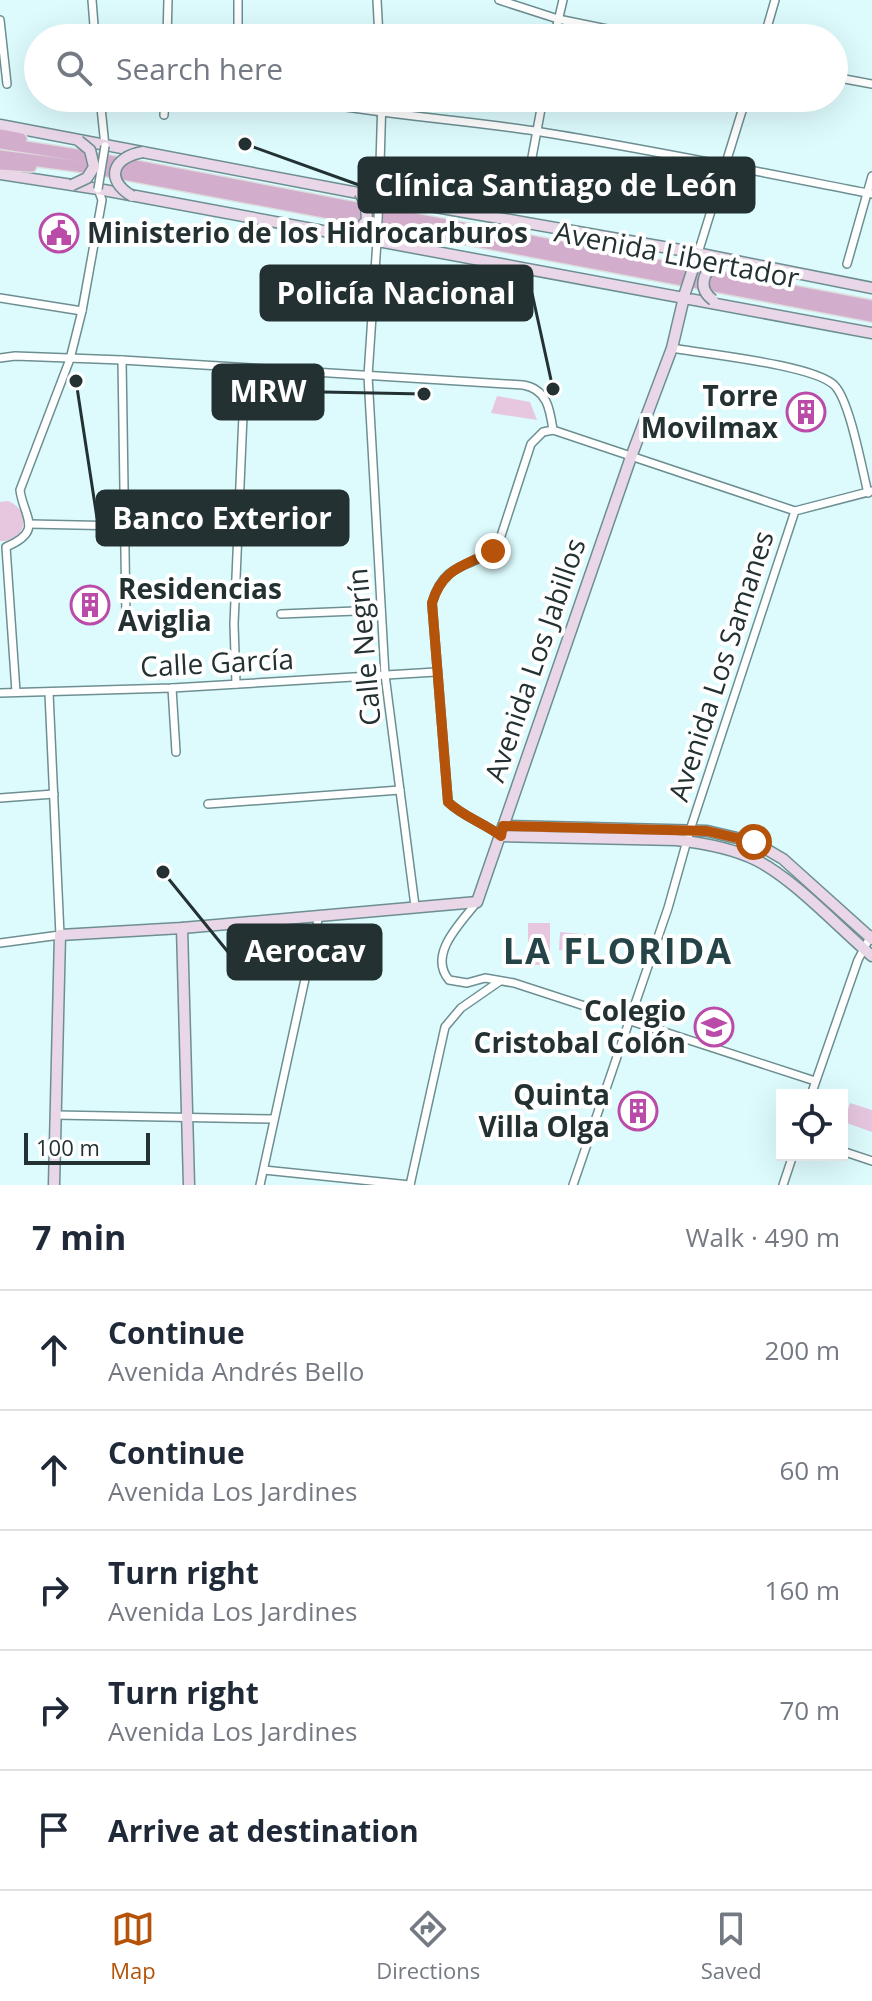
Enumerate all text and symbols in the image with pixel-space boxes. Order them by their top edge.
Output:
search box [24,24,848,112]
icon: search [52,46,96,90]
text: Search here [116,48,283,89]
callout: Clínica Santiago de León [359,158,754,212]
text: Clínica Santiago de León [374,164,738,205]
public building icon: Ministerio de los Hidrocarburos [38,212,80,254]
street label: Avenida Libertador [552,212,803,296]
place label: Ministerio de los Hidrocarburos [87,213,528,251]
callout: Policía Nacional [261,266,532,320]
text: Policía Nacional [277,272,515,313]
callout: MRW [213,365,323,419]
text: MRW [229,370,307,411]
place label: Torre Movilmax [641,376,779,446]
building icon: Torre Movilmax [785,391,827,433]
callout: Banco Exterior [97,491,348,545]
text: Banco Exterior [112,497,332,538]
street label: Avenida Los Samanes [658,526,782,806]
street label: Avenida Los Jabillos [475,533,594,787]
route end [475,533,511,569]
street label: Calle Negrín [337,567,389,727]
place label: Residencias Aviglia [118,569,282,639]
building icon: Residencias Aviglia [69,584,111,626]
street label: Calle García [139,639,295,685]
route start [736,824,772,860]
callout: Aerocav [228,925,381,979]
district label: LA FLORIDA [503,926,733,975]
text: Aerocav [244,930,367,971]
place label: Colegio Cristobal Colón [474,991,686,1061]
school or university icon: Colegio Cristobal Colón [693,1006,735,1048]
place label: Quinta Villa Olga [478,1075,610,1145]
map controls [776,1089,848,1161]
button: locate [776,1089,848,1161]
building icon: Quinta Villa Olga [617,1090,659,1132]
scale bar [24,1129,150,1165]
text: 100 m [36,1132,100,1162]
text: 7 min [32,1214,126,1260]
text: Walk · 490 m [686,1219,840,1255]
text: Continue [108,1312,245,1353]
icon: ahead [32,1328,76,1372]
text: 200 m [765,1332,840,1368]
text: Avenida Andrés Bello [108,1353,364,1389]
text: Continue [108,1432,245,1473]
icon: ahead [32,1448,76,1492]
text: 60 m [779,1452,840,1488]
text: Avenida Los Jardines [108,1473,357,1509]
text: Turn right [108,1552,259,1593]
icon: right [32,1568,76,1612]
text: 160 m [765,1572,840,1608]
text: Avenida Los Jardines [108,1593,357,1629]
text: Turn right [108,1672,259,1713]
icon: right [32,1688,76,1732]
text: 70 m [779,1692,840,1728]
text: Avenida Los Jardines [108,1713,357,1749]
icon: arrive [32,1808,76,1852]
text: Arrive at destination [108,1810,419,1851]
tab: Map [110,1907,156,1985]
tab: Directions [376,1907,480,1985]
tab: Saved [701,1907,762,1985]

